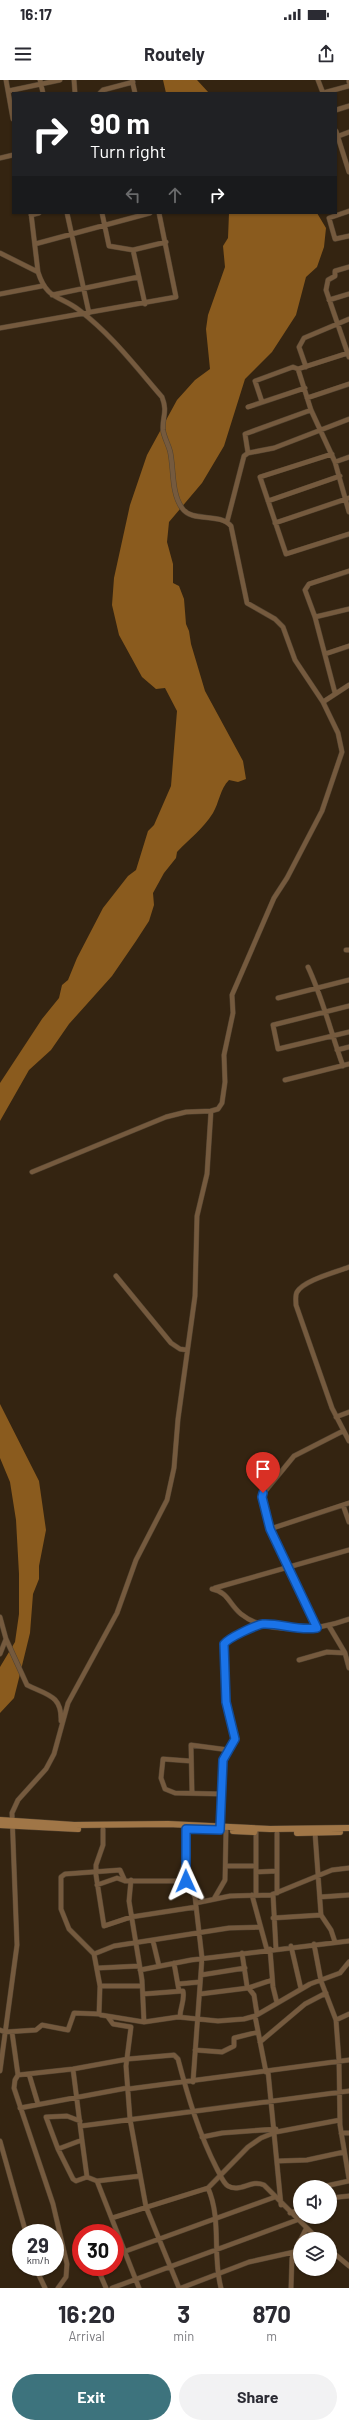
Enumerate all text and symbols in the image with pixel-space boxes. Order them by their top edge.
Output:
text: 16:17 [20,5,52,23]
icon: menu [12,43,34,65]
text: Routely [144,43,205,65]
icon: share [315,43,337,65]
text: 90 m [90,106,150,140]
icon: right [24,108,76,160]
text: Turn right [90,140,166,162]
icon: left [122,184,144,206]
icon: ahead [164,184,186,206]
icon: right [206,184,228,206]
pin [246,1452,280,1493]
icon: arrive [252,1458,274,1480]
position arrow [165,1860,207,1902]
map controls [293,2180,337,2276]
button: sound [293,2180,337,2224]
speed limit sign: 30 [72,2224,124,2276]
button: layers [293,2232,337,2276]
text: 29 [27,2233,49,2257]
text: km/h [27,2254,49,2266]
text: 16:20 [58,2299,115,2328]
text: 3 [177,2299,190,2328]
text: 870 [252,2299,291,2328]
text: Arrival [68,2328,105,2344]
text: min [173,2328,194,2344]
text: m [266,2328,277,2344]
button: Exit [12,2374,171,2420]
button: Share [179,2374,337,2420]

